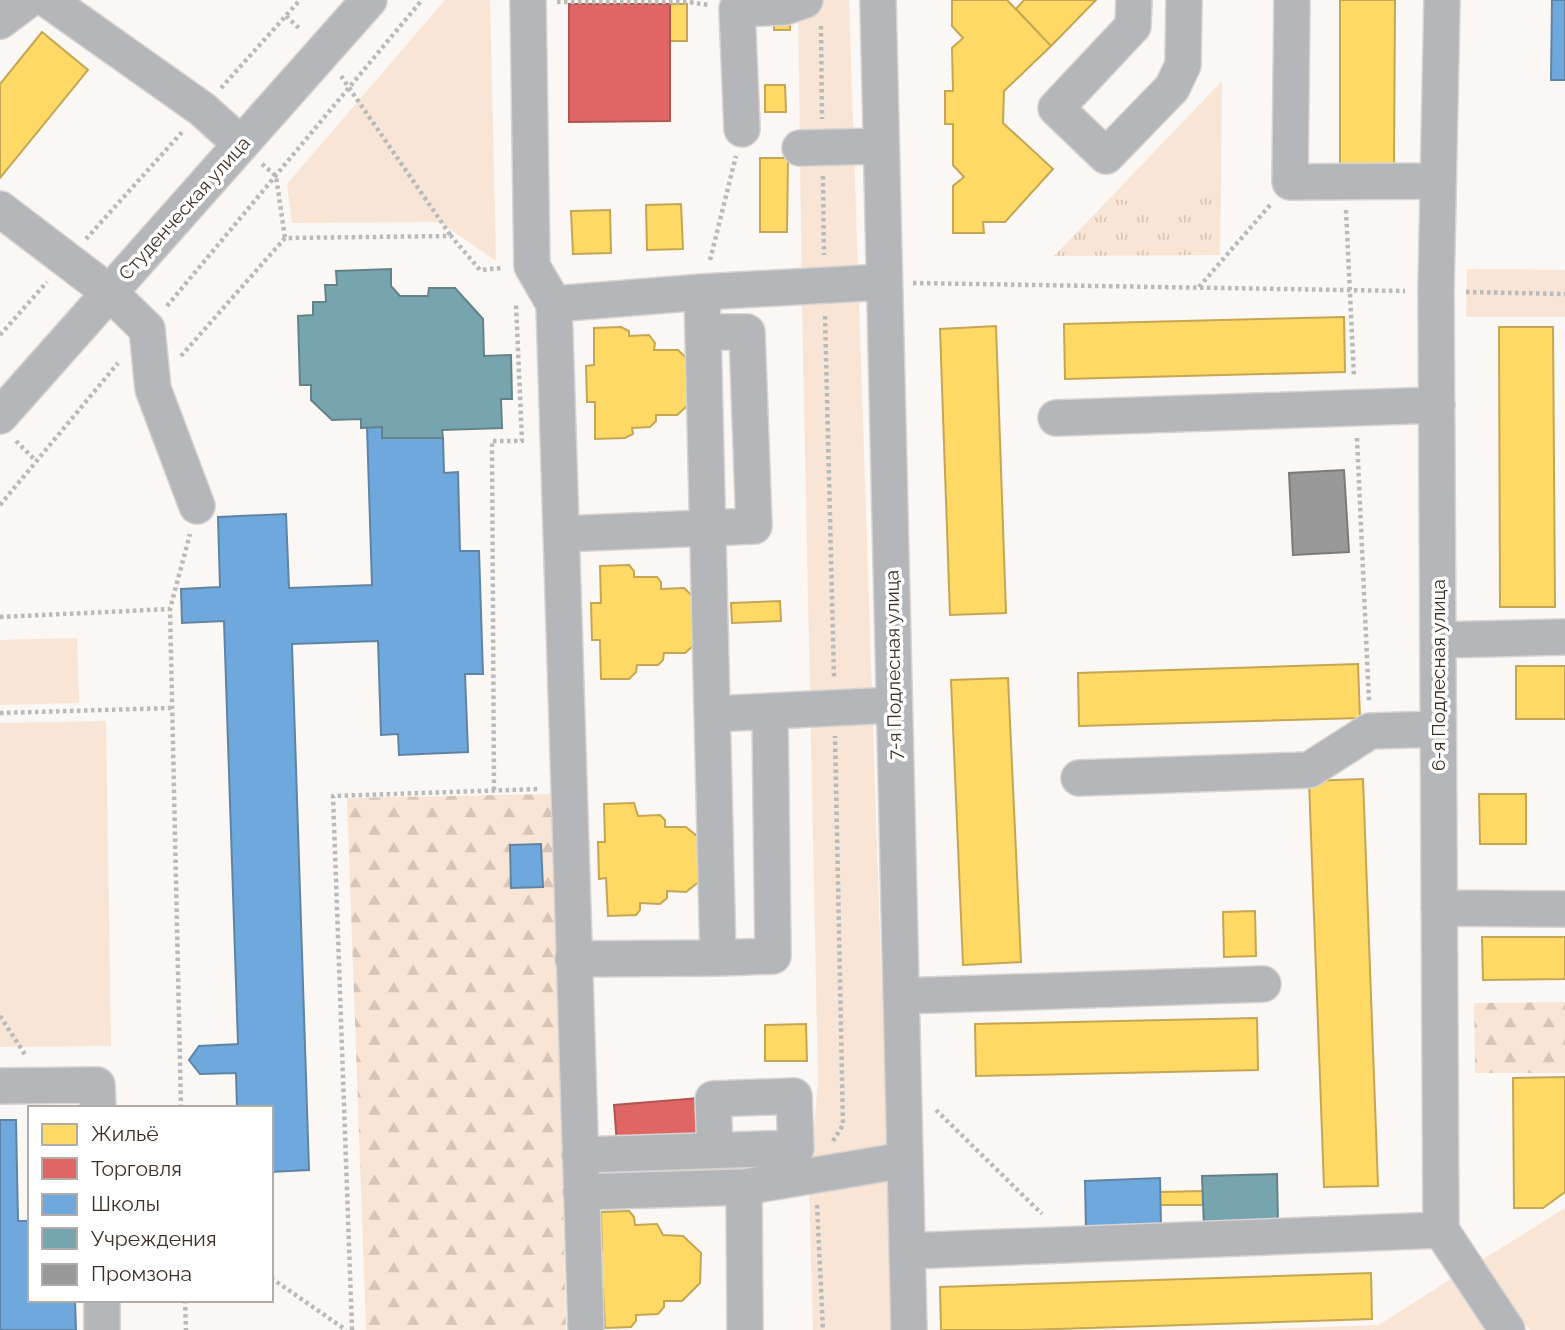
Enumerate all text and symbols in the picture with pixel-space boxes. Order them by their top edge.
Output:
street label: Студенческая улица [114,132,254,284]
street label: 7-я Подлесная улица [880,570,906,760]
street label: 6-я Подлесная улица [1427,579,1449,771]
legend [28,1106,273,1302]
text: Жильё [91,1121,159,1146]
text: Торговля [91,1156,182,1181]
text: Школы [91,1191,160,1216]
text: Учреждения [91,1226,217,1251]
text: Промзона [91,1261,192,1286]

